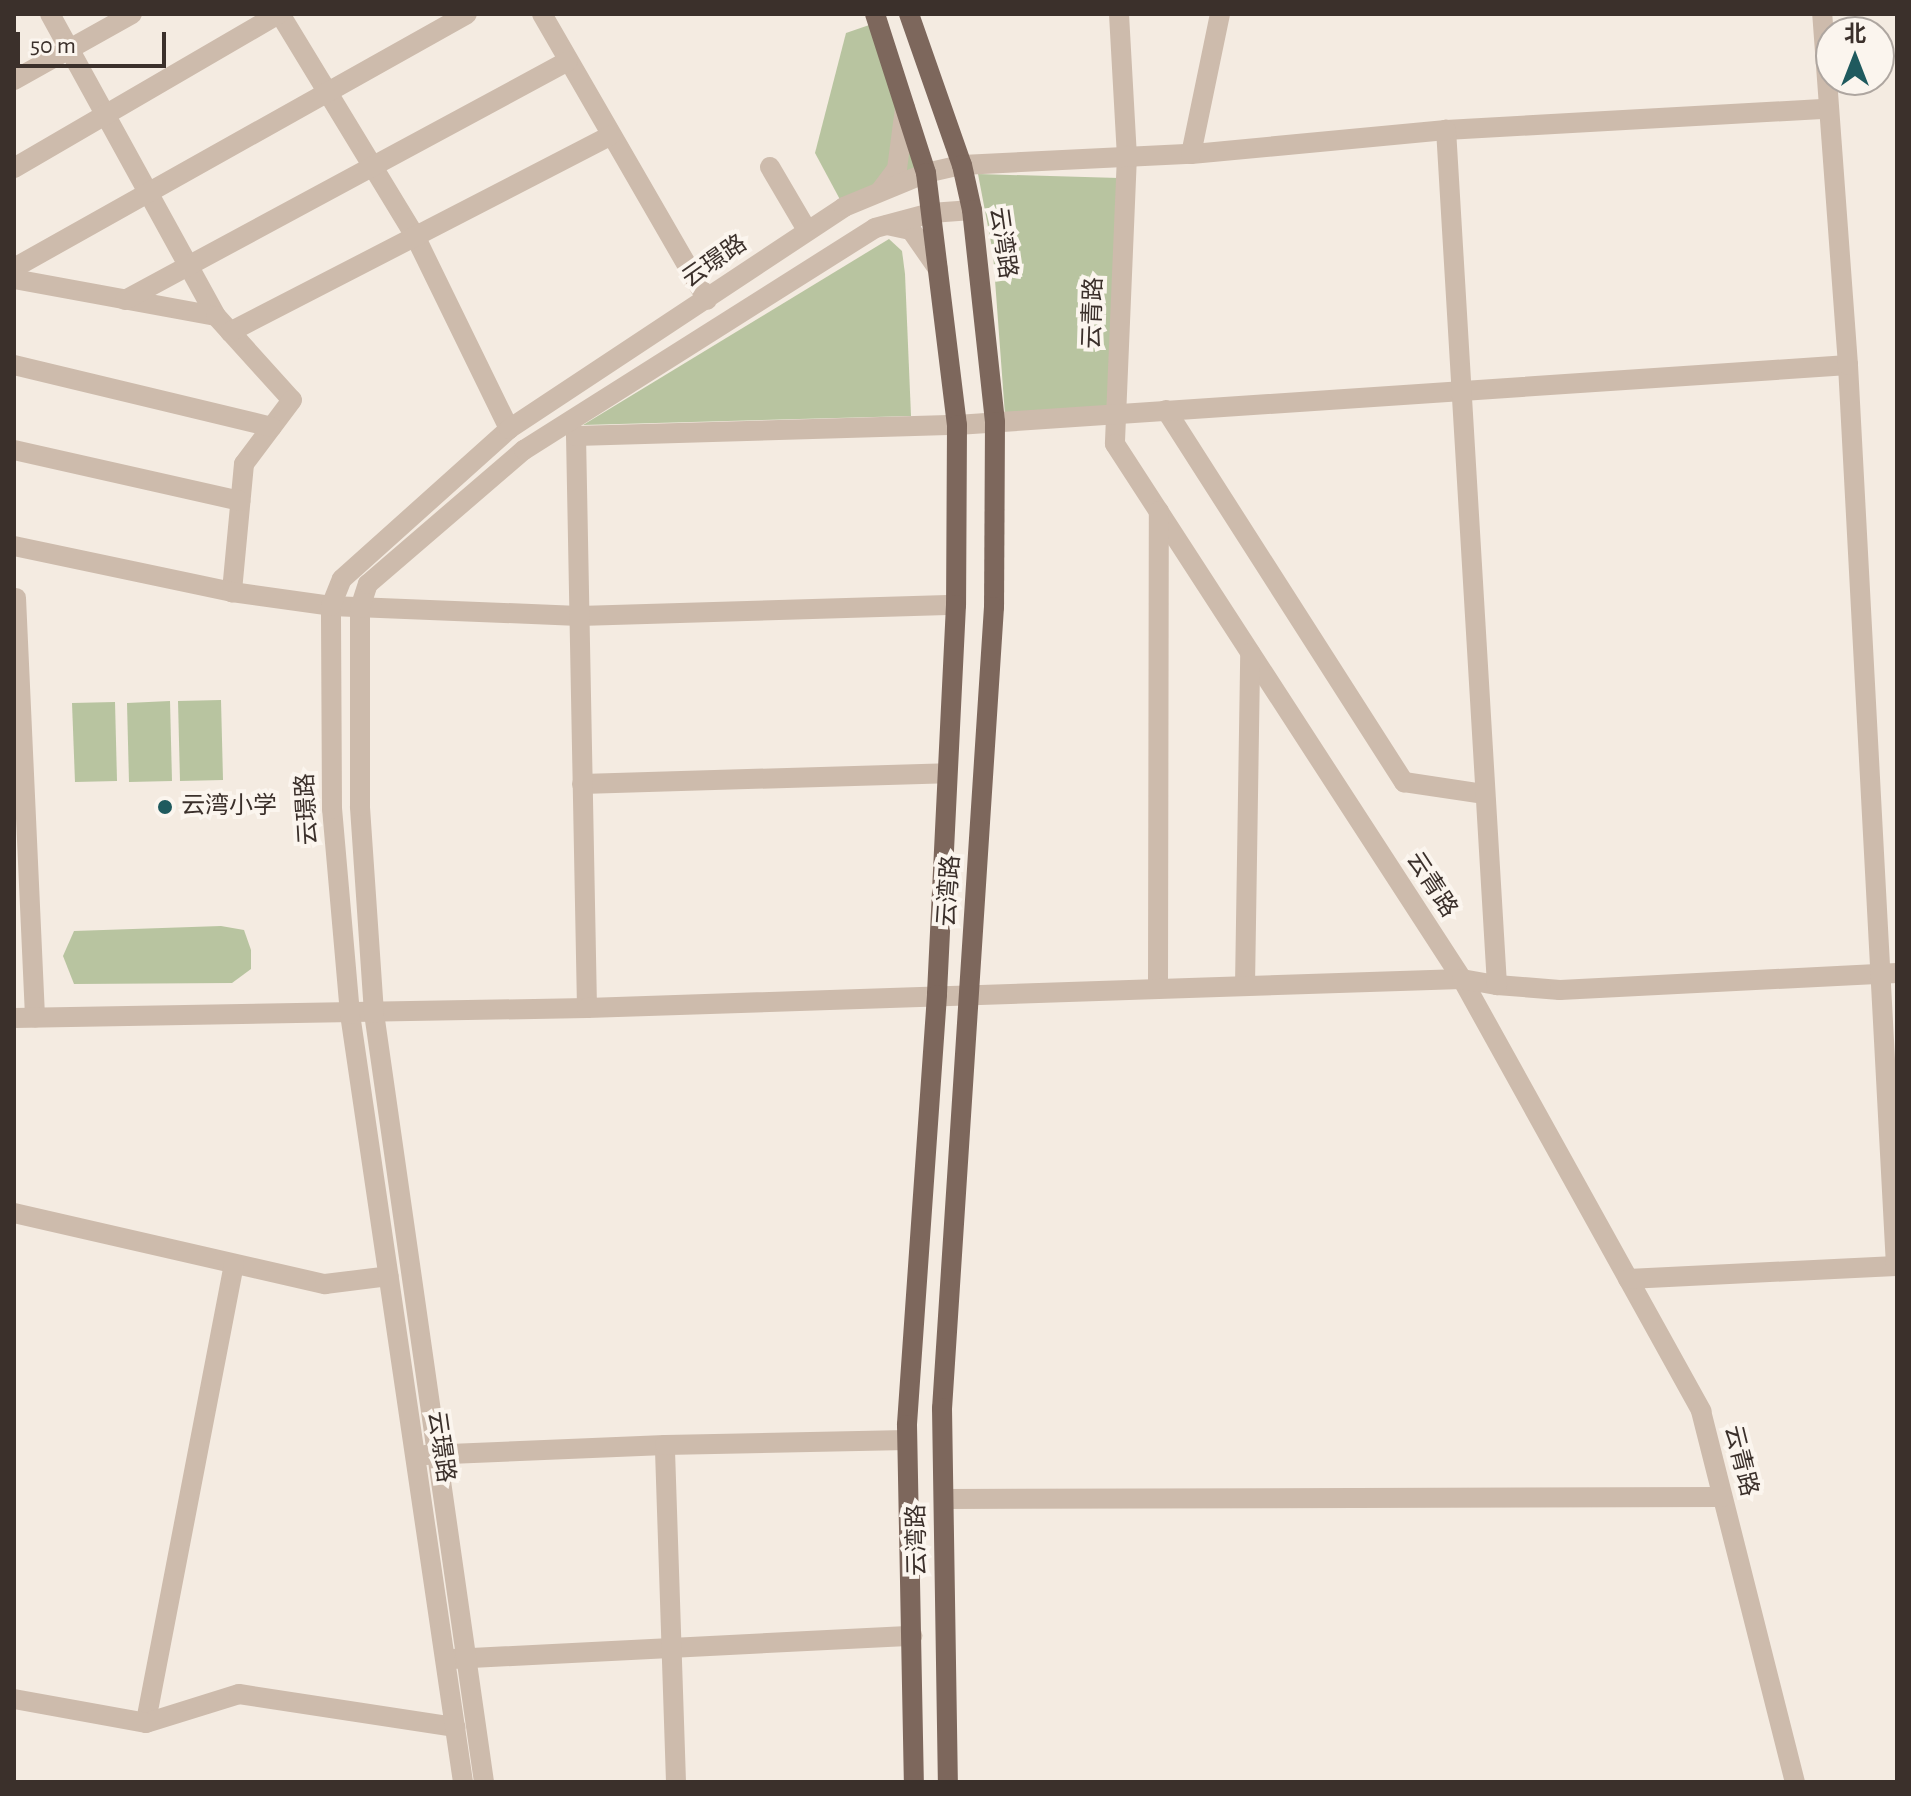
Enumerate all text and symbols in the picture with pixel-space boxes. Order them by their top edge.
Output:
scale bar [20,16,170,66]
north arrow [1815,16,1895,96]
text: 北 [1844,23,1866,45]
text: 50 m [30,34,76,58]
street label: 云湾路 [983,205,1021,281]
street label: 云璟路 [677,230,753,294]
street label: 云青路 [1078,277,1110,349]
street label: 云璟路 [292,772,324,846]
place label: 云湾小学 [181,793,277,821]
marker: 云湾小学 [156,798,174,816]
street label: 云青路 [1399,847,1463,923]
street label: 云湾路 [933,854,967,928]
street label: 云璟路 [421,1409,459,1485]
street label: 云青路 [1717,1423,1763,1499]
street label: 云湾路 [903,1504,933,1576]

